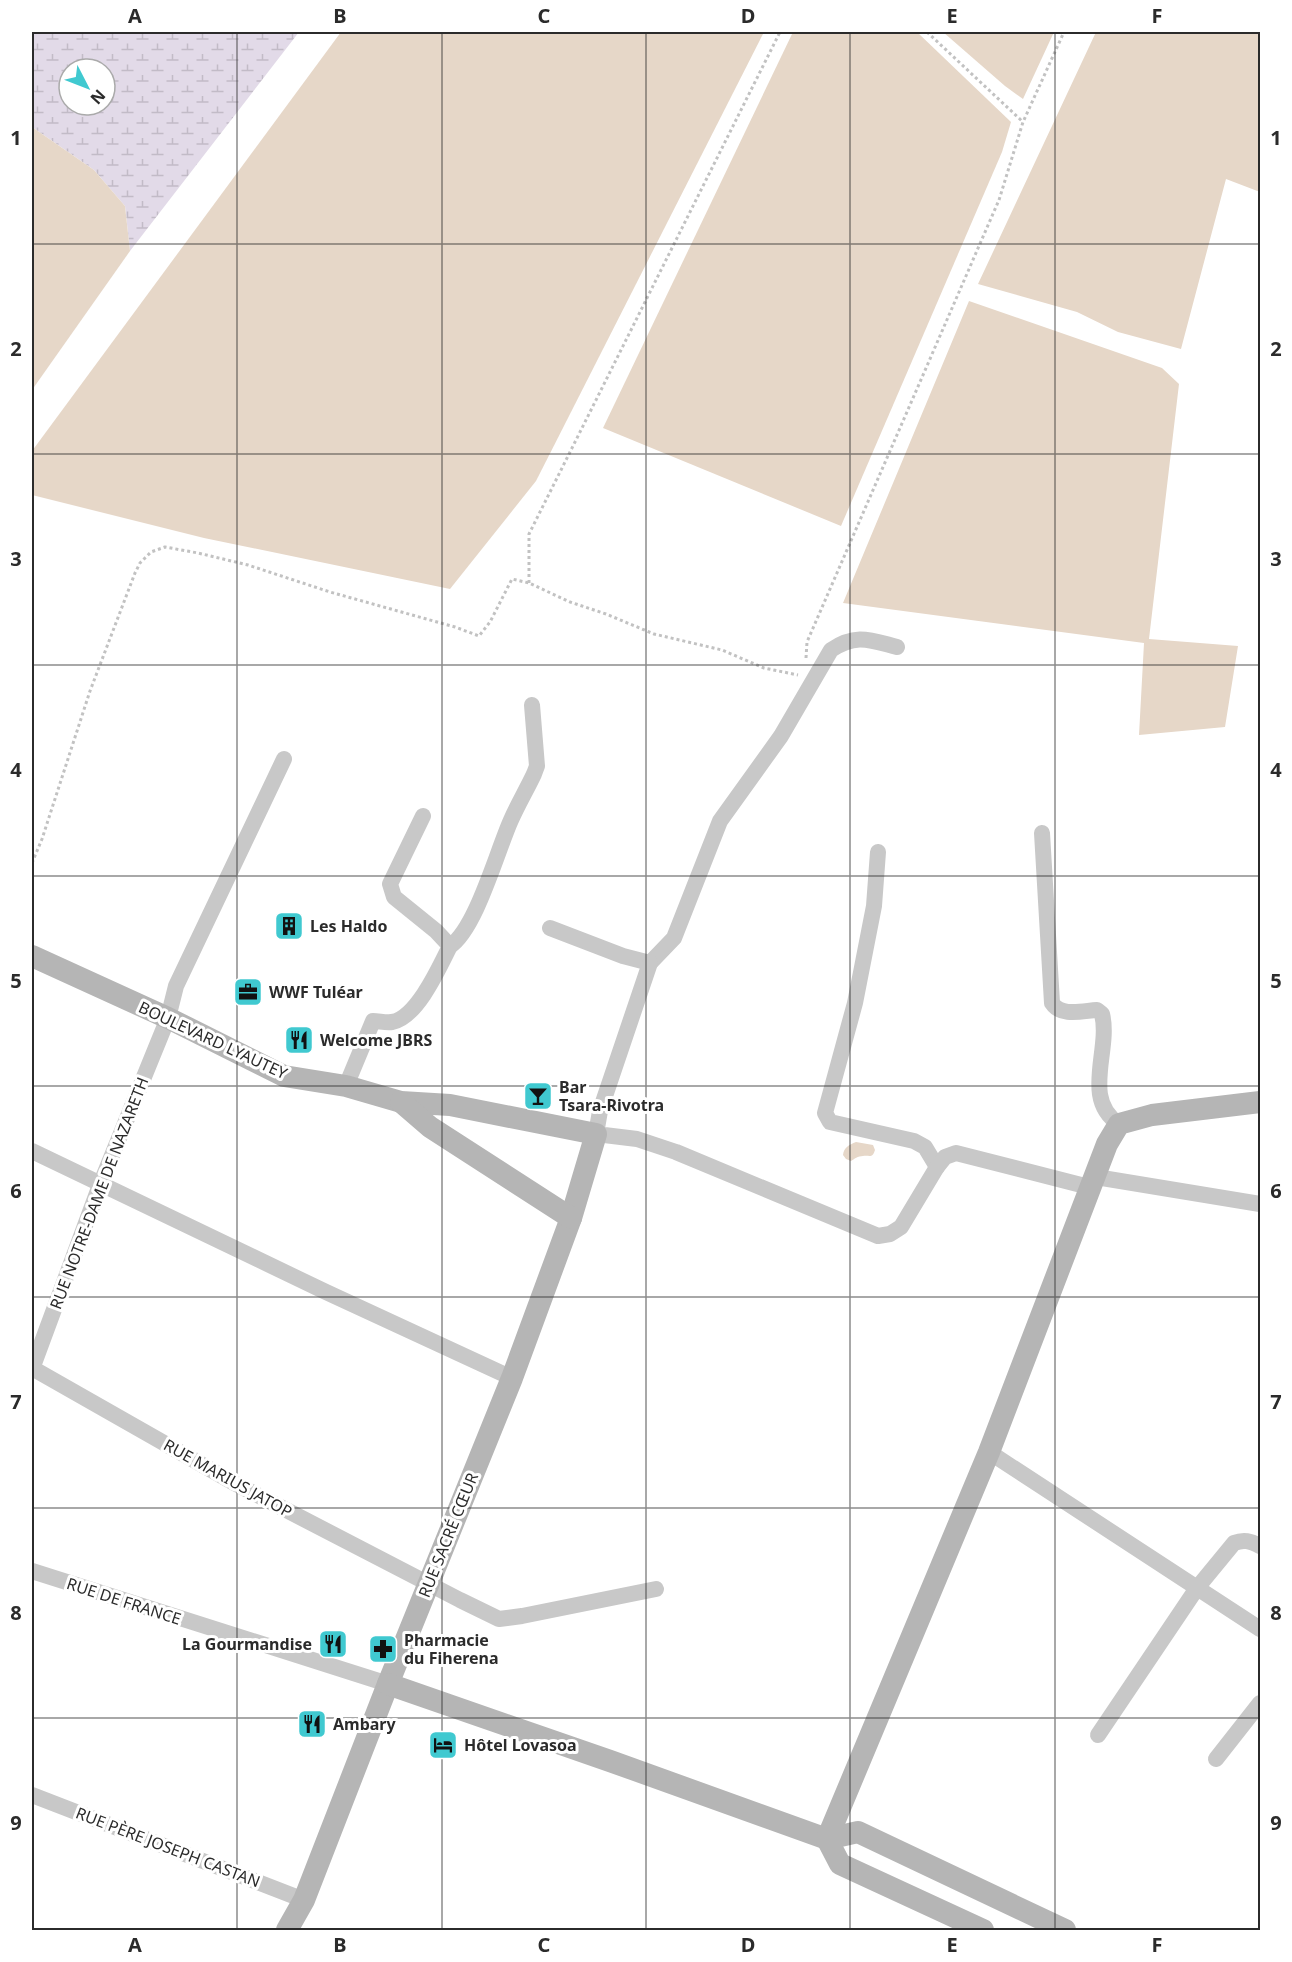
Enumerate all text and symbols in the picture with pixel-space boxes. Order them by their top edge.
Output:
text: A [128,2,142,29]
text: B [333,2,347,29]
text: C [538,2,551,29]
text: D [741,2,755,29]
text: E [946,2,958,29]
text: F [1152,2,1162,29]
north arrow [57,57,117,117]
text: N [86,85,111,109]
text: 1 [10,124,22,151]
text: 1 [1270,124,1282,151]
text: 2 [10,335,22,362]
text: 2 [1270,335,1282,362]
text: 3 [10,545,22,572]
text: 3 [1270,545,1282,572]
text: 4 [10,756,22,783]
text: 4 [1270,756,1282,783]
building icon: Les Haldo [273,910,305,942]
place label: Les Haldo [310,915,387,937]
text: 5 [10,967,22,994]
text: 5 [1270,967,1282,994]
office icon: WWF Tuléar [232,976,264,1008]
place label: WWF Tuléar [269,981,363,1003]
street label: BOULEVARD LYAUTEY [135,996,292,1085]
restaurant icon: Welcome JBRS [283,1024,315,1056]
place label: Welcome JBRS [320,1029,432,1051]
street label: RUE NOTRE-DAME DE NAZARETH [44,1074,154,1312]
place label: Bar Tsara-Rivotra [559,1076,664,1116]
bar icon: Bar Tsara-Rivotra [522,1080,554,1112]
text: 6 [10,1177,22,1204]
text: 6 [1270,1177,1282,1204]
text: 7 [10,1388,22,1415]
text: 7 [1270,1388,1282,1415]
street label: RUE MARIUS JATOP [160,1434,296,1522]
street label: RUE SACRÉ CŒUR [413,1469,483,1601]
street label: RUE DE FRANCE [64,1572,184,1630]
text: 8 [10,1599,22,1626]
text: 8 [1270,1599,1282,1626]
restaurant icon: La Gourmandise [317,1628,349,1660]
place label: Pharmacie du Fiherena [404,1629,499,1669]
place label: La Gourmandise [182,1633,312,1655]
pharmacy icon: Pharmacie du Fiherena [367,1633,399,1665]
restaurant icon: Ambary [296,1708,328,1740]
place label: Ambary [333,1713,397,1735]
hotel icon: Hôtel Lovasoa [427,1729,459,1761]
place label: Hôtel Lovasoa [464,1734,577,1756]
street label: RUE PÈRE JOSEPH CASTAN [73,1802,263,1892]
text: 9 [10,1809,22,1836]
text: 9 [1270,1809,1282,1836]
text: A [128,1931,142,1958]
text: B [333,1931,347,1958]
text: C [538,1931,551,1958]
text: D [741,1931,755,1958]
text: E [946,1931,958,1958]
text: F [1152,1931,1162,1958]

